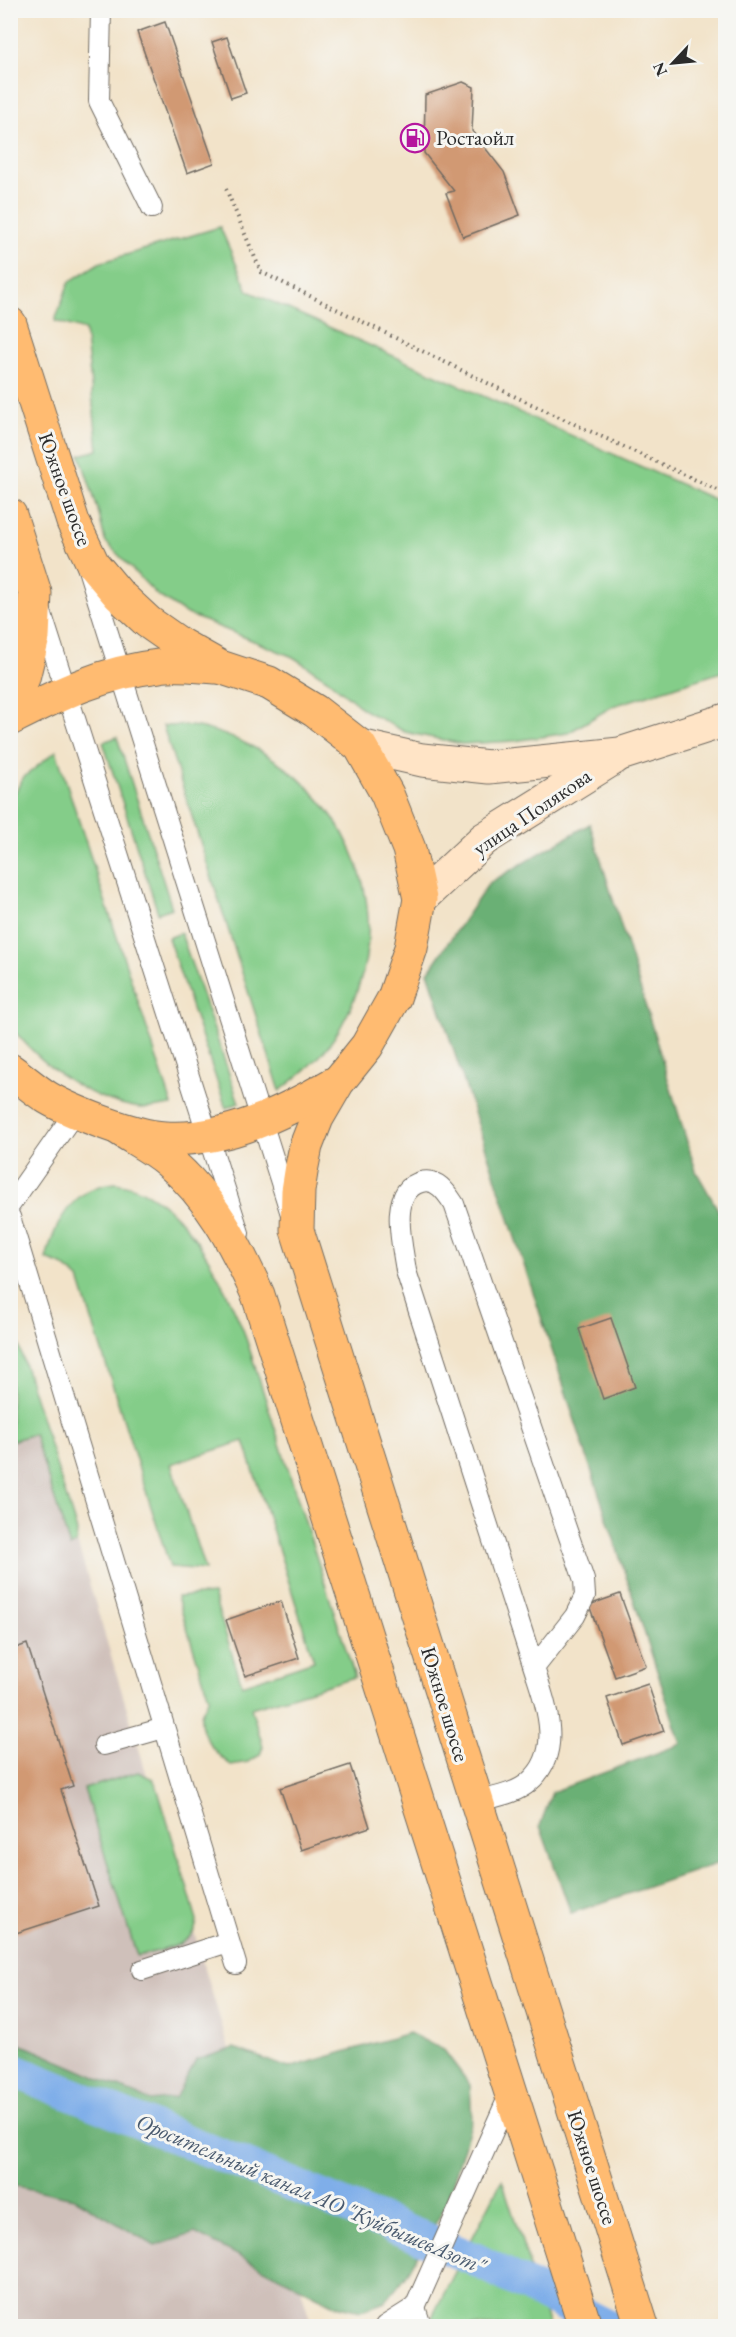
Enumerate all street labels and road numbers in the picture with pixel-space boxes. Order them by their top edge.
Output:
street label: Южное шоссе [32,428,99,550]
street label: улица Полякова [467,762,597,861]
street label: Южное шоссе [415,1643,476,1765]
street label: Южное шоссе [561,2106,624,2228]

